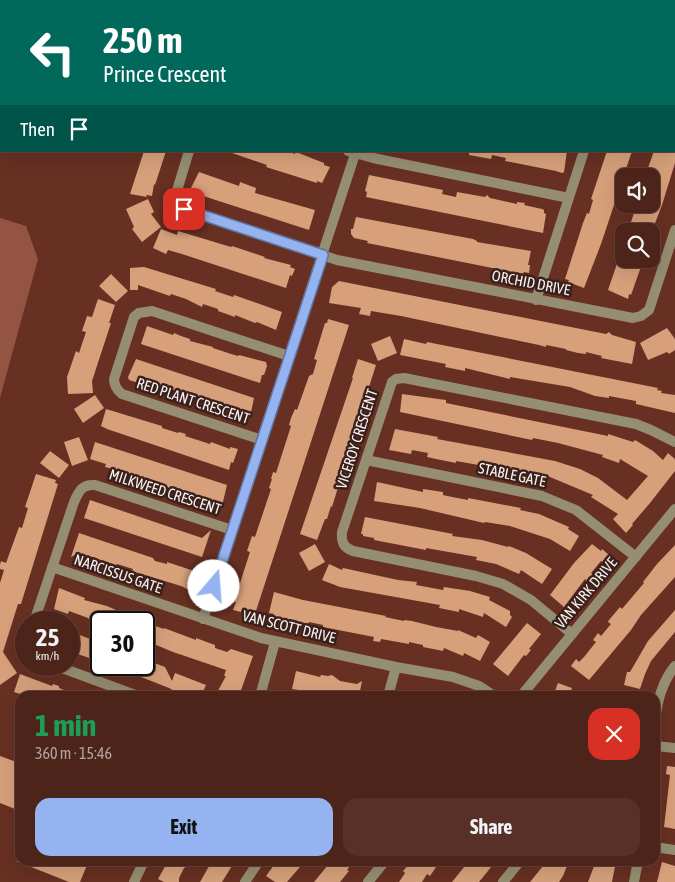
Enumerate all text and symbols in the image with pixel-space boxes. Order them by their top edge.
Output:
icon: left [20,20,85,85]
text: 250 m [103,20,182,60]
text: Prince Crescent [103,61,226,87]
icon: arrive [65,115,93,143]
text: Then [20,118,55,140]
map controls [615,168,660,268]
button: sound [615,168,660,213]
pin [163,188,205,230]
icon: arrive [170,195,198,223]
button: search [615,223,660,268]
street label: ORCHID DRIVE [491,267,572,299]
street label: RED PLANT CRESCENT [134,374,252,427]
street label: VICEROY CRESCENT [332,386,381,491]
street label: STABLE GATE [477,459,548,490]
street label: MILKWEED CRESCENT [107,465,224,518]
street label: NARCISSUS GATE [72,551,165,597]
street label: VAN KIRK DRIVE [551,553,620,631]
position arrow [187,559,239,611]
street label: VAN SCOTT DRIVE [241,607,338,646]
speed limit sign: 30 [90,611,155,676]
text: 25 [36,623,59,651]
text: km/h [36,649,59,663]
text: 1 min [35,708,96,742]
button: close [588,708,640,760]
text: 360 m · 15:46 [35,744,112,762]
button: Exit [35,798,333,856]
button: Share [343,798,640,856]

